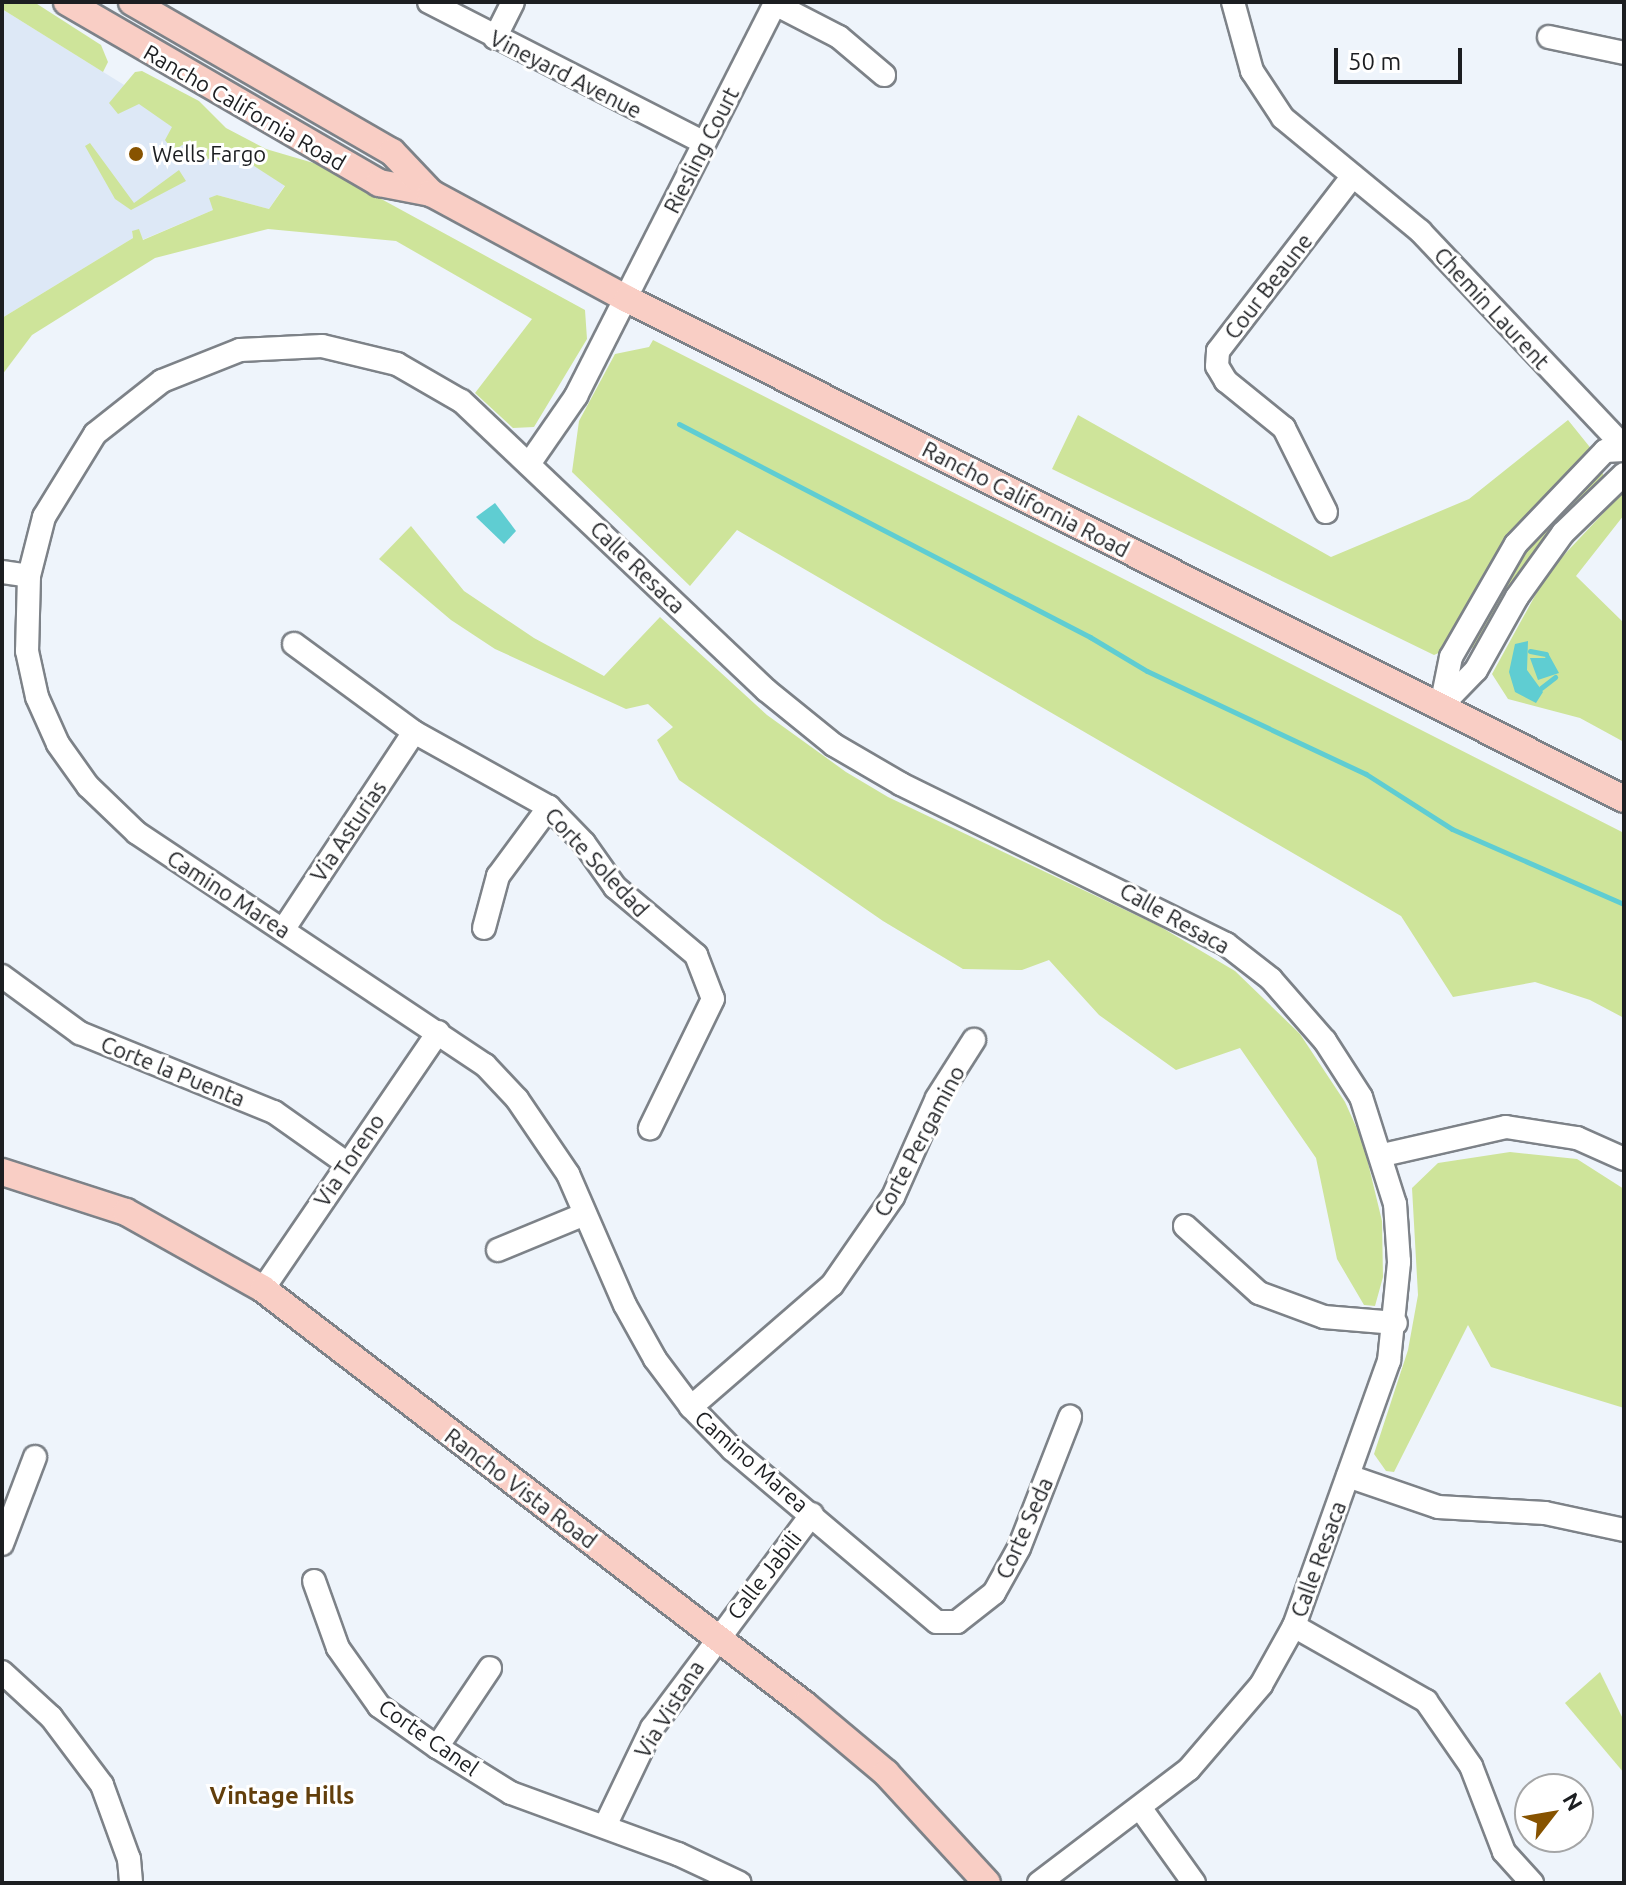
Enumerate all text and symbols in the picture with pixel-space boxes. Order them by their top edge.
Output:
street label: Vineyard Avenue [486,24,646,124]
scale bar [1338,32,1466,82]
street label: Rancho California Road [139,38,351,176]
text: 50 m [1348,48,1401,75]
street label: Riesling Court [658,83,744,217]
place label: Wells Fargo [152,141,266,167]
marker: Wells Fargo [127,145,145,163]
street label: Cour Beaune [1219,228,1317,344]
street label: Chemin Laurent [1429,242,1555,374]
street label: Rancho California Road [918,435,1134,563]
street label: Calle Resaca [585,515,691,619]
street label: Via Asturias [305,775,391,887]
street label: Corte Soledad [540,802,654,922]
street label: Camino Marea [162,844,296,944]
street label: Calle Resaca [1115,877,1235,959]
street label: Corte la Puenta [97,1030,249,1112]
street label: Corte Pergamino [868,1061,970,1221]
street label: Via Toreno [308,1109,390,1211]
street label: Camino Marea [690,1405,814,1517]
street label: Rancho Vista Road [440,1422,602,1554]
street label: Corte Seda [990,1473,1058,1583]
street label: Calle Resaca [1285,1497,1351,1621]
street label: Calle Jabili [721,1526,807,1624]
street label: Via Vistana [629,1655,709,1763]
street label: Corte Canel [374,1693,484,1781]
north arrow [1514,1773,1594,1853]
district label: Vintage Hills [210,1782,354,1810]
text: N [1558,1788,1588,1815]

